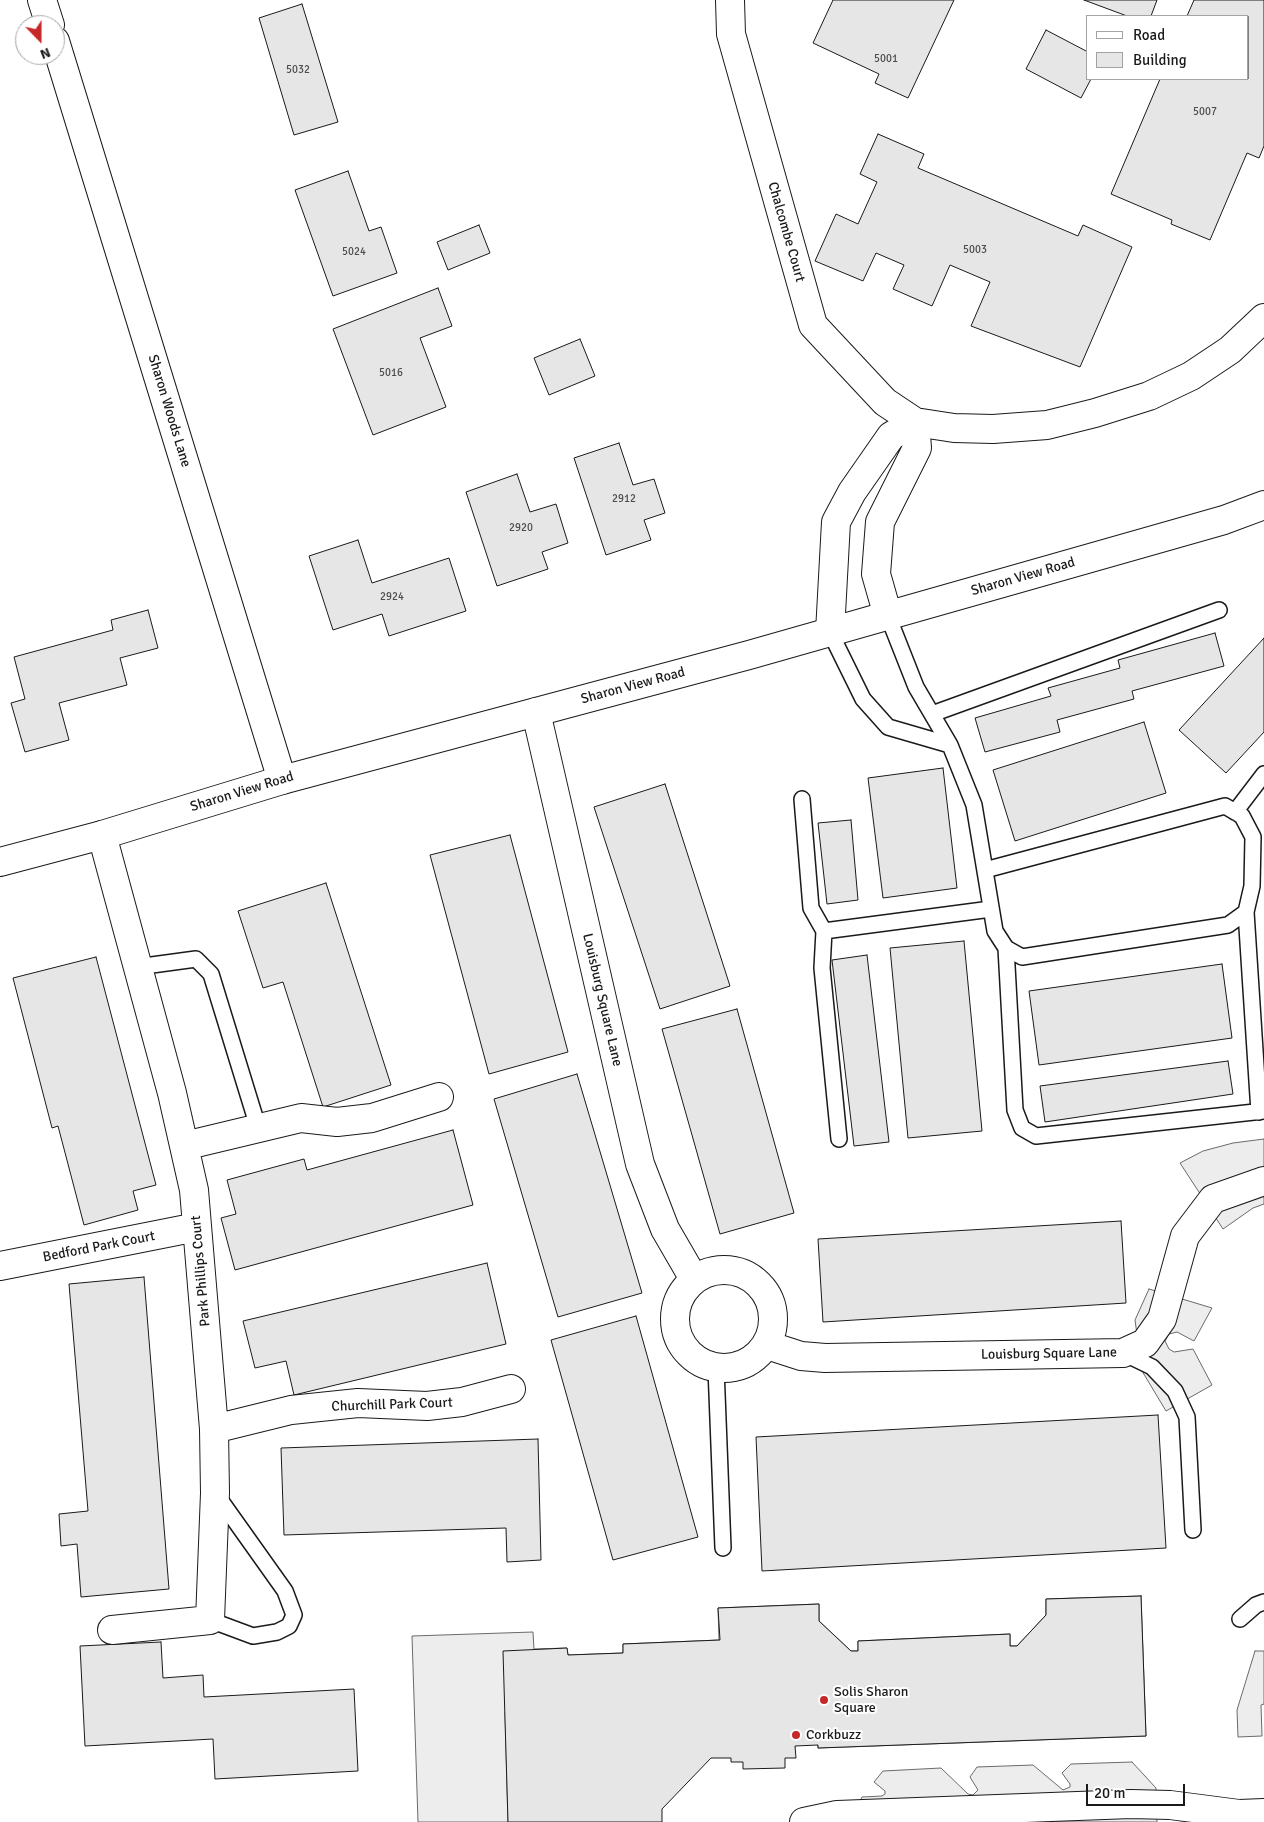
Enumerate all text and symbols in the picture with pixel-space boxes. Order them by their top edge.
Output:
north arrow [15,15,65,65]
legend [1086,15,1249,80]
text: Road [1133,26,1165,44]
text: N [38,44,53,63]
text: Building [1133,51,1187,69]
house number: 5001 [874,52,898,66]
house number: 5032 [286,63,310,77]
house number: 5007 [1193,105,1217,119]
street label: Chalcombe Court [764,180,808,284]
house number: 5003 [963,243,987,257]
house number: 5024 [342,245,366,259]
street label: Sharon Woods Lane [144,353,194,469]
house number: 5016 [379,366,403,380]
house number: 2912 [612,492,636,506]
house number: 2920 [509,521,533,535]
street label: Sharon View Road [969,554,1077,600]
house number: 2924 [380,590,404,604]
street label: Sharon View Road [579,664,687,708]
street label: Sharon View Road [188,768,296,816]
street label: Louisburg Square Lane [579,932,625,1068]
street label: Park Phillips Court [188,1215,214,1327]
street label: Bedford Park Court [42,1228,156,1266]
street label: Louisburg Square Lane [981,1344,1117,1364]
street label: Churchill Park Court [331,1394,453,1416]
place label: Solis Sharon Square [834,1684,908,1716]
marker: Solis Sharon Square [818,1694,830,1706]
place label: Corkbuzz [806,1727,861,1743]
marker: Corkbuzz [790,1729,802,1741]
scale bar [1089,1774,1188,1806]
text: 20 m [1094,1784,1125,1802]

